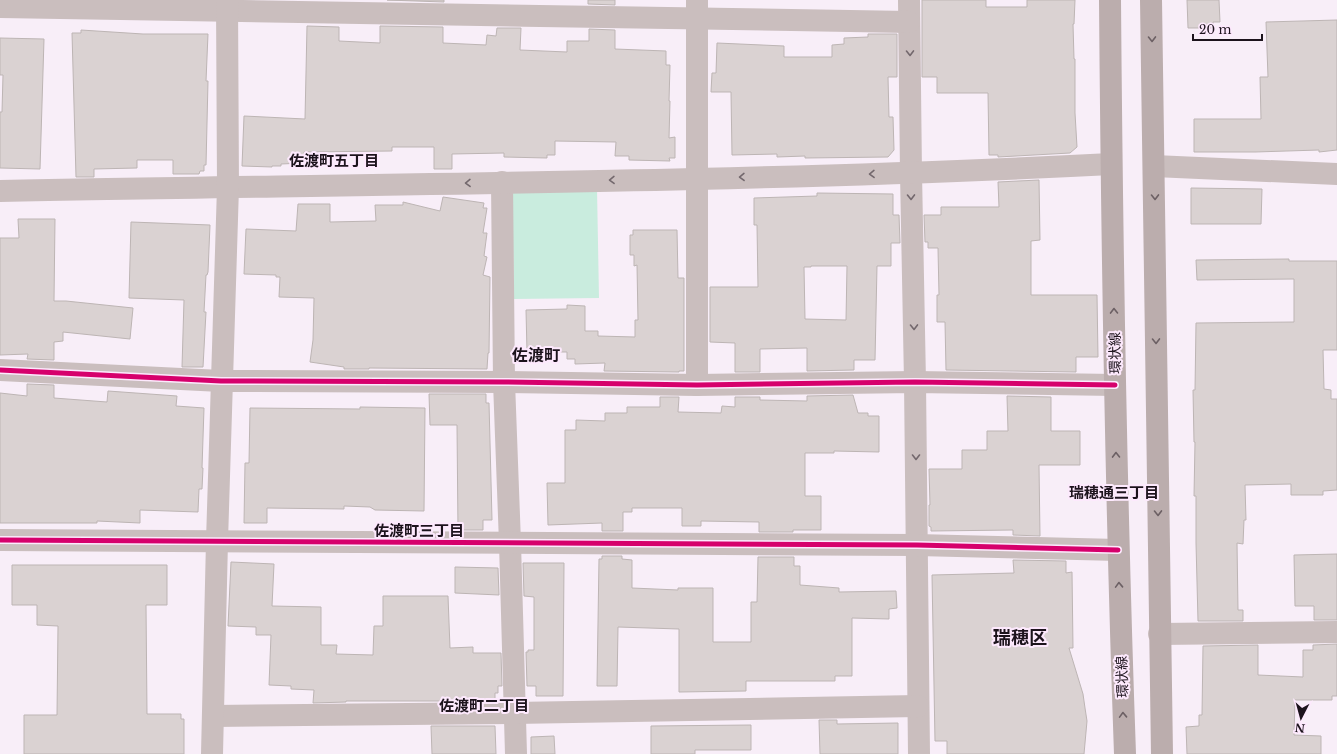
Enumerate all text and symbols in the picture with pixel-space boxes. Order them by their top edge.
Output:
scale bar [1193,16,1262,42]
text: 20 m [1199,22,1231,37]
one-way arrow [1148,36,1156,42]
one-way arrow [906,50,914,56]
district label: 佐渡町五丁目 [289,151,379,170]
one-way arrow [869,170,875,178]
one-way arrow [739,173,745,181]
one-way arrow [609,176,615,184]
one-way arrow [465,178,471,187]
one-way arrow [907,194,915,200]
one-way arrow [1151,194,1159,200]
one-way arrow [1110,308,1118,314]
one-way arrow [910,324,918,330]
street label: 環状線 [1106,332,1124,374]
one-way arrow [1152,338,1160,344]
district label: 佐渡町 [511,345,560,365]
one-way arrow [1112,452,1120,458]
one-way arrow [912,454,920,460]
district label: 瑞穂通三丁目 [1069,483,1159,502]
one-way arrow [1154,510,1162,516]
district label: 佐渡町三丁目 [374,521,464,540]
one-way arrow [1115,582,1123,588]
district label: 瑞穂区 [993,627,1047,649]
street label: 環状線 [1112,656,1132,698]
district label: 佐渡町二丁目 [439,696,529,715]
north arrow [1281,698,1321,738]
one-way arrow [1119,712,1128,718]
text: N [1293,720,1306,735]

